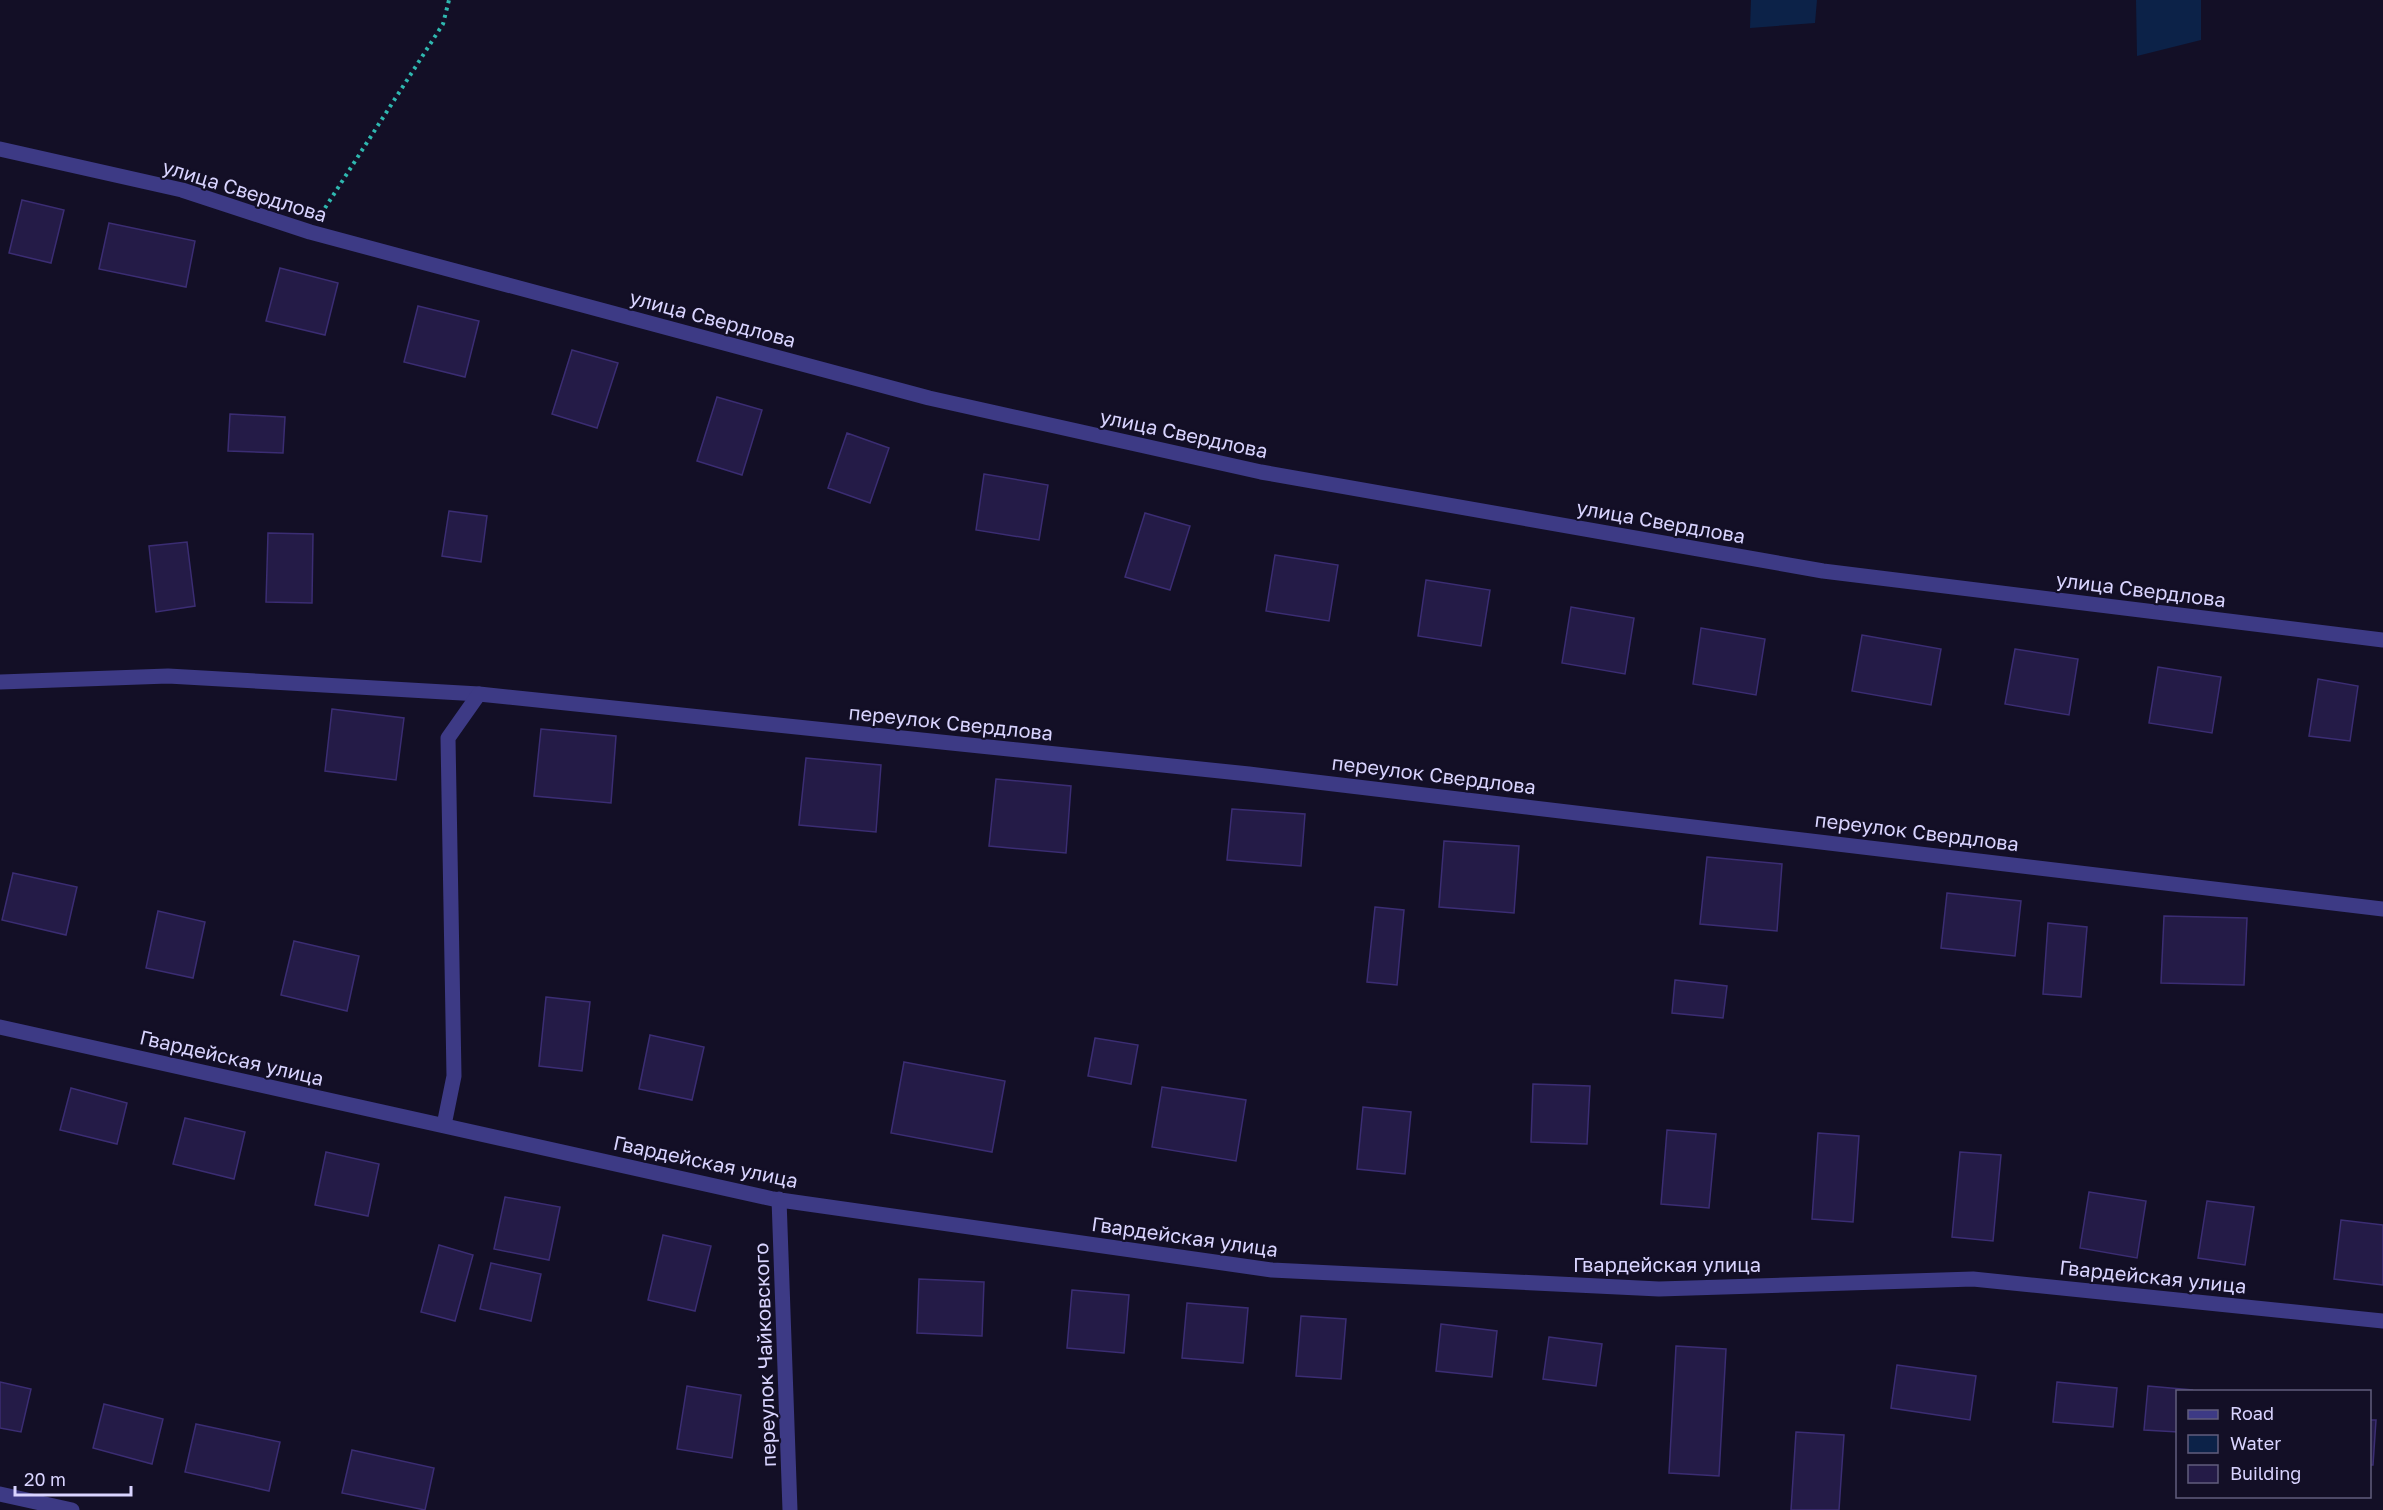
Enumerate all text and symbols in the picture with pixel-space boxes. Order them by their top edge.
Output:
street label: улица Свердлова [160,154,330,226]
street label: улица Свердлова [627,284,799,352]
street label: улица Свердлова [1098,403,1270,463]
street label: улица Свердлова [1575,494,1747,548]
street label: улица Свердлова [2055,567,2227,611]
street label: переулок Свердлова [848,699,1054,745]
street label: переулок Свердлова [1331,750,1537,798]
street label: переулок Свердлова [1814,807,2020,855]
street label: Гвардейская улица [138,1024,326,1090]
street label: Гвардейская улица [612,1130,800,1192]
street label: Гвардейская улица [1090,1211,1280,1261]
street label: переулок Чайковского [748,1242,780,1468]
street label: Гвардейская улица [1573,1252,1761,1276]
street label: Гвардейская улица [2058,1254,2248,1298]
legend [2176,1390,2371,1498]
text: Road [2230,1402,2274,1424]
text: Water [2230,1432,2281,1454]
scale bar [15,1459,130,1497]
text: Building [2230,1462,2301,1484]
text: 20 m [24,1468,66,1490]

